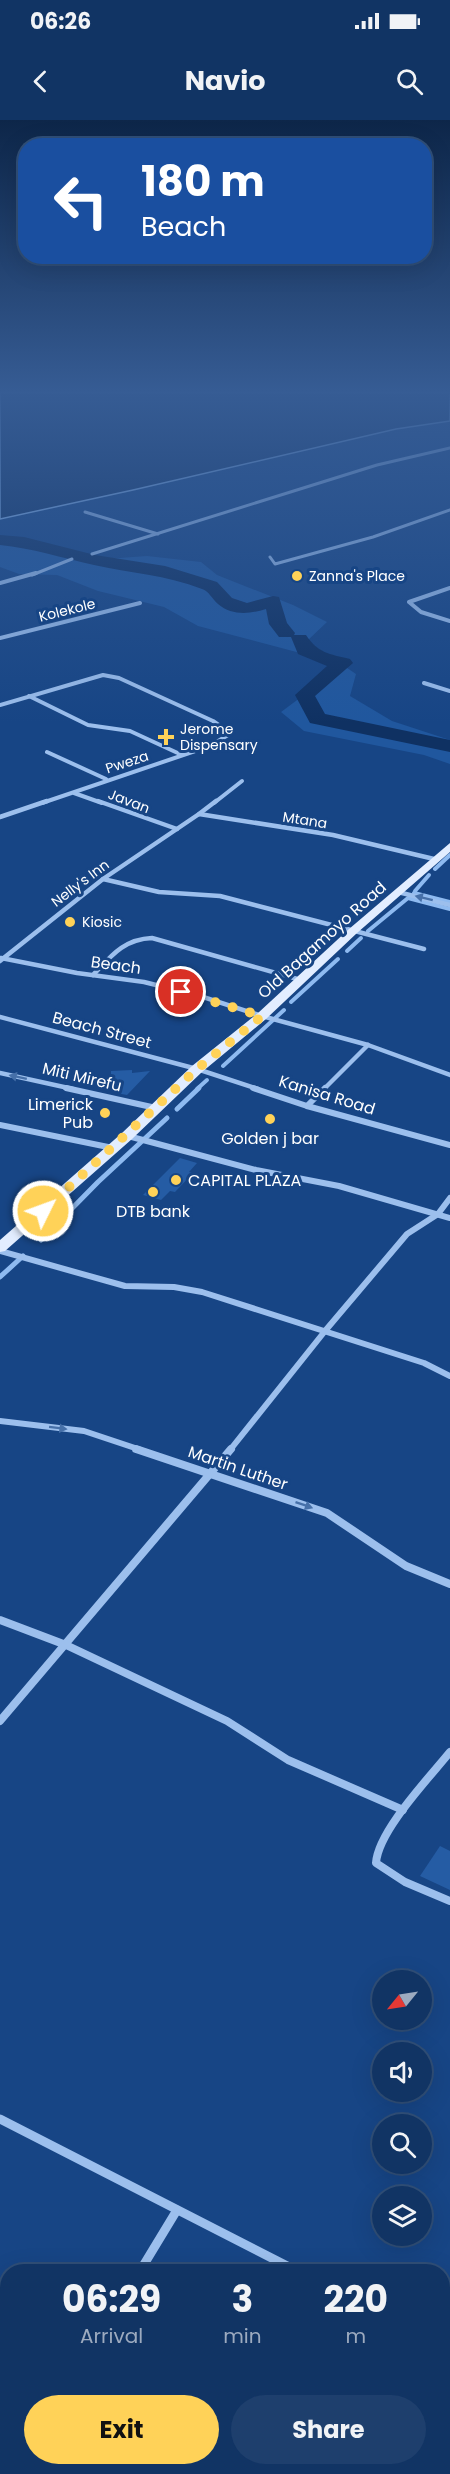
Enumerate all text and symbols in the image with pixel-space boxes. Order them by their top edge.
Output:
text: 06:26 [30,6,91,37]
text: Navio [185,62,265,99]
icon: back [24,65,57,98]
icon: search [393,65,426,98]
text: 180 m [141,152,265,211]
icon: left [42,162,120,240]
text: Beach [141,208,226,245]
place label: Zanna's Place [309,566,405,586]
marker: Zanna's Place [290,569,304,583]
street label: Kolekole [37,593,98,627]
place label: Jerome Dispensary [180,719,258,755]
marker: Jerome Dispensary [157,728,175,746]
street label: Pweza [103,746,151,778]
street label: Javan [105,784,153,818]
street label: Mtana [281,807,329,833]
street label: Nelly's Inn [47,855,113,911]
street label: Old Bagamoyo Road [253,876,391,1004]
one-way arrow [415,893,433,903]
place label: Kiosic [82,912,122,932]
marker: Kiosic [63,915,77,929]
street label: Beach [89,950,143,980]
pin [155,966,206,1017]
icon: arrive [164,975,197,1008]
street label: Beach Street [50,1006,154,1054]
street label: Miti Mirefu [40,1057,124,1097]
street label: Kanisa Road [276,1069,378,1121]
one-way arrow [8,1072,27,1081]
place label: Limerick Pub [28,1093,94,1134]
marker: Limerick Pub [98,1106,112,1120]
marker: Golden j bar [263,1112,277,1126]
place label: Golden j bar [221,1127,319,1150]
place label: CAPITAL PLAZA [188,1169,302,1192]
marker: CAPITAL PLAZA [169,1173,183,1187]
position arrow [11,1179,75,1243]
marker: DTB bank [146,1185,160,1199]
place label: DTB bank [116,1200,191,1223]
one-way arrow [49,1423,68,1433]
street label: Martin Luther [185,1440,291,1496]
one-way arrow [295,1500,313,1510]
north arrow [372,1970,432,2030]
map controls [372,1970,432,2246]
button: sound [372,2042,432,2102]
button: search [372,2114,432,2174]
button: layers [372,2186,432,2246]
text: 06:29 [62,2274,161,2325]
text: 3 [231,2274,253,2325]
text: 220 [323,2274,388,2325]
text: Arrival [80,2322,143,2350]
text: min [223,2322,262,2350]
text: m [345,2322,366,2350]
button: Exit [24,2395,219,2464]
button: Share [231,2395,426,2464]

